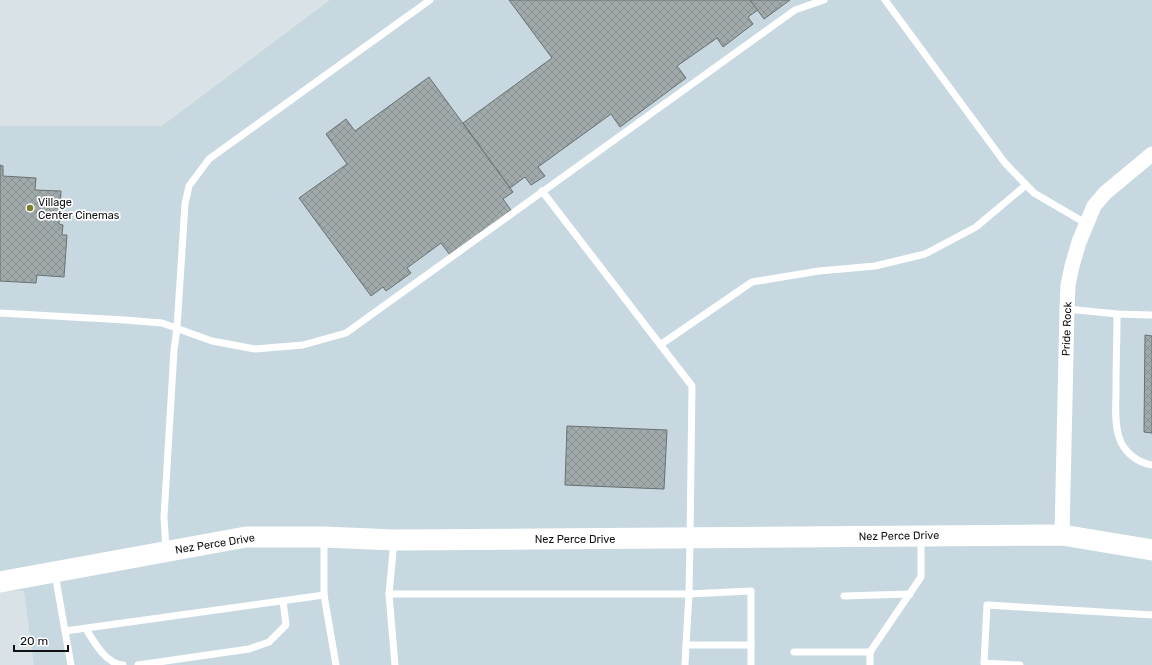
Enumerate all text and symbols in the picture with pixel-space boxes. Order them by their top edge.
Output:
place label: Village Center Cinemas [38,196,120,222]
marker: Village Center Cinemas [25,203,35,213]
street label: Pride Rock [1060,301,1074,356]
street label: Nez Perce Drive [859,529,939,543]
street label: Nez Perce Drive [174,531,256,557]
street label: Nez Perce Drive [535,533,615,546]
scale bar [14,627,68,653]
text: 20 m [20,634,48,648]

